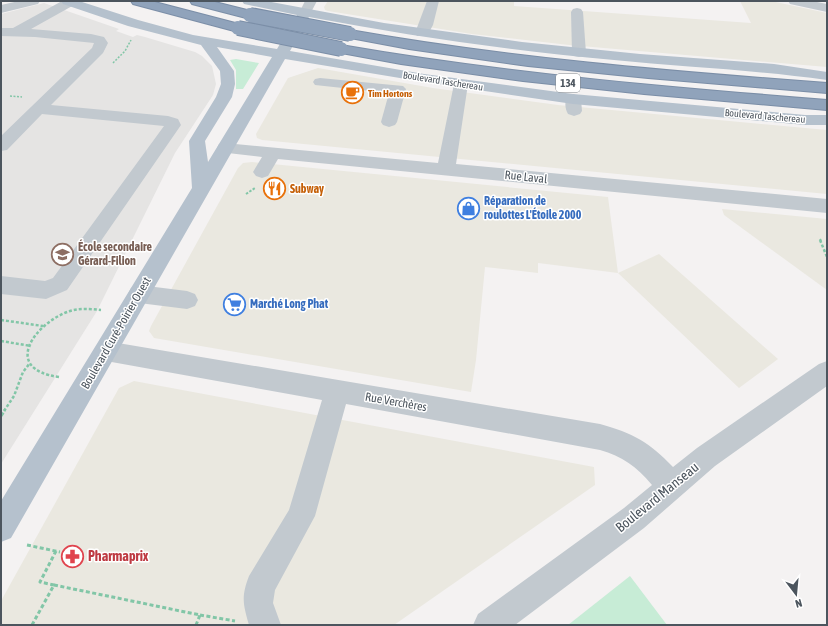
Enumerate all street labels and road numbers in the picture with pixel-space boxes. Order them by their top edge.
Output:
street label: Boulevard Taschereau [402,69,484,93]
road number: 134 [556,74,580,92]
street label: Boulevard Taschereau [724,107,806,125]
street label: Rue Laval [504,168,549,186]
street label: Boulevard Curé-Poirier Ouest [78,274,154,391]
street label: Rue Verchères [364,390,428,414]
street label: Boulevard Manseau [612,459,702,535]

